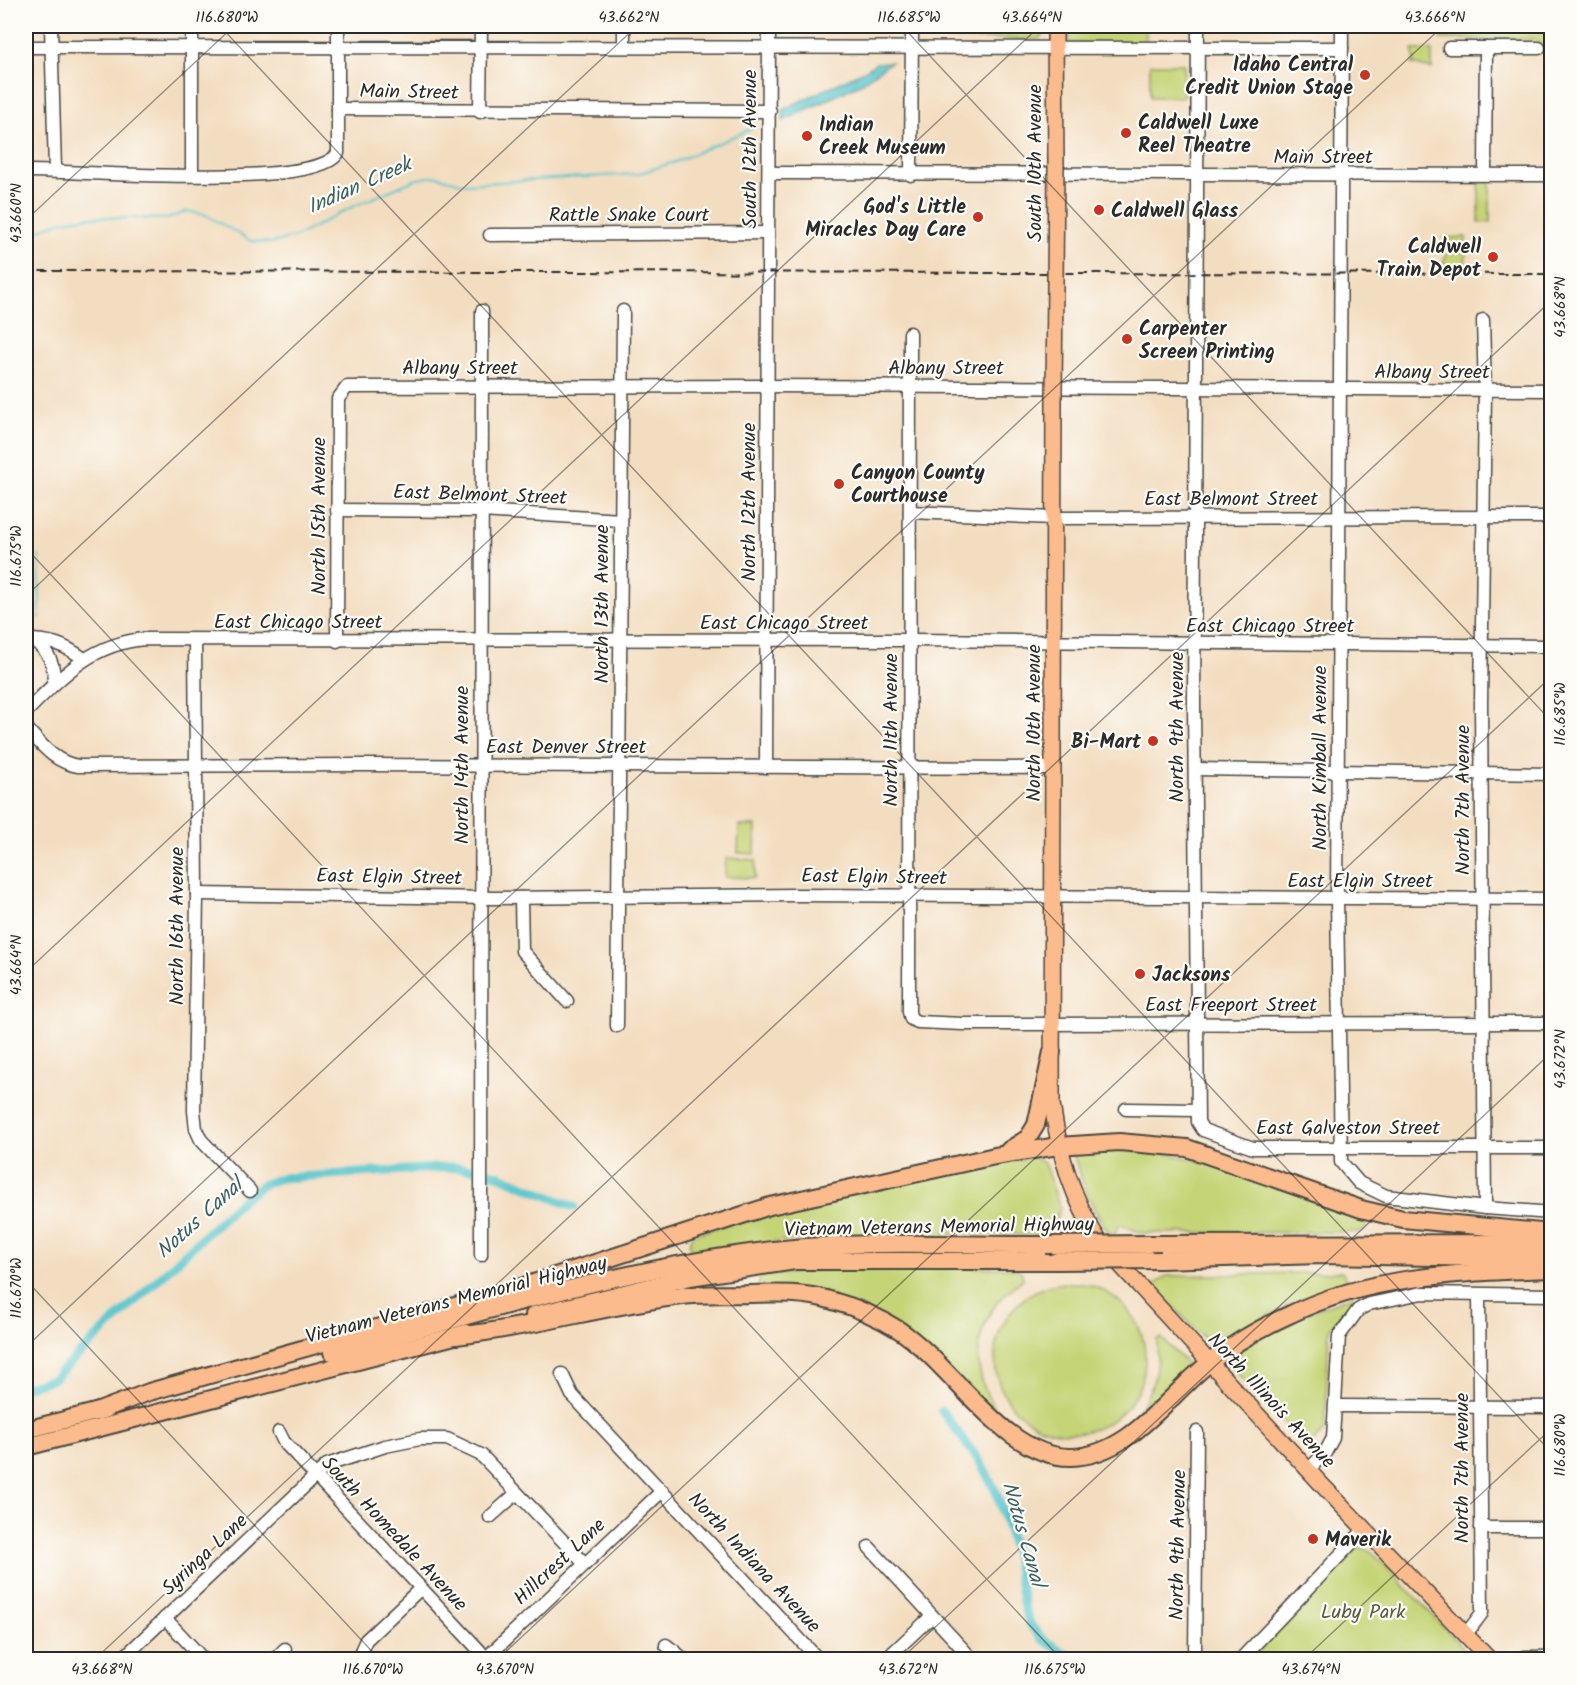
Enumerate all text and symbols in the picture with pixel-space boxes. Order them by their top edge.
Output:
text: 116.680°W [195,6,259,30]
text: 43.662°N [598,6,660,30]
text: 116.685°W [877,6,941,30]
text: 43.664°N [1002,6,1062,30]
text: 43.666°N [1405,6,1465,30]
place label: Idaho Central Credit Union Stage [1185,50,1354,105]
marker: Idaho Central Credit Union Stage [1358,68,1372,82]
street label: South 12th Avenue [735,69,767,229]
street label: Main Street [359,76,459,110]
street label: South 10th Avenue [1020,84,1052,242]
place label: Caldwell Luxe Reel Theatre [1138,108,1259,163]
place label: Indian Creek Museum [819,110,946,165]
marker: Caldwell Luxe Reel Theatre [1119,126,1133,140]
marker: Indian Creek Museum [800,129,814,143]
street label: Main Street [1273,142,1373,174]
water label: Indian Creek [302,147,420,224]
text: 43.660°N [5,183,29,243]
place label: God's Little Miracles Day Care [805,192,966,247]
place label: Caldwell Glass [1111,196,1239,228]
street label: Rattle Snake Court [549,200,710,232]
marker: Caldwell Glass [1092,203,1106,217]
marker: God's Little Miracles Day Care [971,210,985,224]
place label: Caldwell Train Depot [1377,232,1482,287]
marker: Caldwell Train Depot [1486,250,1500,264]
text: 43.668°N [1549,276,1573,338]
place label: Carpenter Screen Printing [1139,314,1275,369]
marker: Carpenter Screen Printing [1120,332,1134,346]
street label: Albany Street [402,353,518,385]
street label: Albany Street [888,353,1004,385]
street label: Albany Street [1374,357,1490,389]
street label: North 12th Avenue [734,423,766,581]
street label: North 15th Avenue [304,437,336,595]
place label: Canyon County Courthouse [851,458,985,513]
street label: East Belmont Street [392,477,568,515]
marker: Canyon County Courthouse [832,477,846,491]
street label: East Belmont Street [1144,484,1318,516]
text: 116.675°W [5,525,29,587]
street label: North 13th Avenue [587,525,619,683]
street label: East Chicago Street [214,607,382,639]
street label: East Chicago Street [700,608,868,640]
street label: East Chicago Street [1186,611,1354,643]
street label: North 10th Avenue [1019,644,1051,802]
street label: North 9th Avenue [1162,652,1194,802]
street label: North 11th Avenue [876,653,908,807]
street label: North Kimball Avenue [1305,666,1337,850]
text: 116.685°W [1549,682,1573,746]
street label: North 14th Avenue [447,686,479,844]
street label: North 7th Avenue [1448,725,1480,875]
place label: Bi-Mart [1071,727,1142,759]
street label: East Denver Street [486,732,647,764]
marker: Bi-Mart [1146,734,1160,748]
street label: North 16th Avenue [162,847,194,1005]
street label: East Elgin Street [316,861,462,895]
street label: East Elgin Street [801,861,947,895]
street label: East Elgin Street [1287,866,1433,898]
text: 43.664°N [5,935,29,995]
place label: Jacksons [1152,960,1231,992]
marker: Jacksons [1133,967,1147,981]
street label: East Freeport Street [1145,990,1317,1022]
text: 43.672°N [1549,1029,1573,1089]
street label: East Galveston Street [1256,1113,1440,1145]
water label: Notus Canal [149,1168,254,1267]
street label: Vietnam Veterans Memorial Highway [784,1209,1095,1247]
street label: Vietnam Veterans Memorial Highway [302,1248,611,1354]
text: 116.670°W [5,1257,29,1318]
street label: North Illinois Avenue [1199,1326,1342,1477]
street label: North 7th Avenue [1447,1393,1479,1543]
text: 116.680°W [1549,1413,1573,1477]
street label: South Homedale Avenue [313,1449,475,1620]
street label: North 9th Avenue [1162,1469,1196,1621]
water label: Notus Canal [992,1478,1054,1595]
street label: North Indiana Avenue [679,1485,828,1641]
street label: Syringa Lane [155,1507,256,1604]
street label: Hillcrest Lane [507,1511,614,1614]
place label: Maverik [1325,1525,1392,1557]
marker: Maverik [1306,1532,1320,1546]
park label: Luby Park [1321,1597,1406,1629]
text: 43.668°N [71,1658,133,1682]
text: 116.670°W [343,1658,404,1682]
text: 43.670°N [476,1658,534,1682]
text: 43.672°N [878,1658,938,1682]
text: 116.675°W [1024,1658,1086,1682]
text: 43.674°N [1281,1658,1341,1682]

